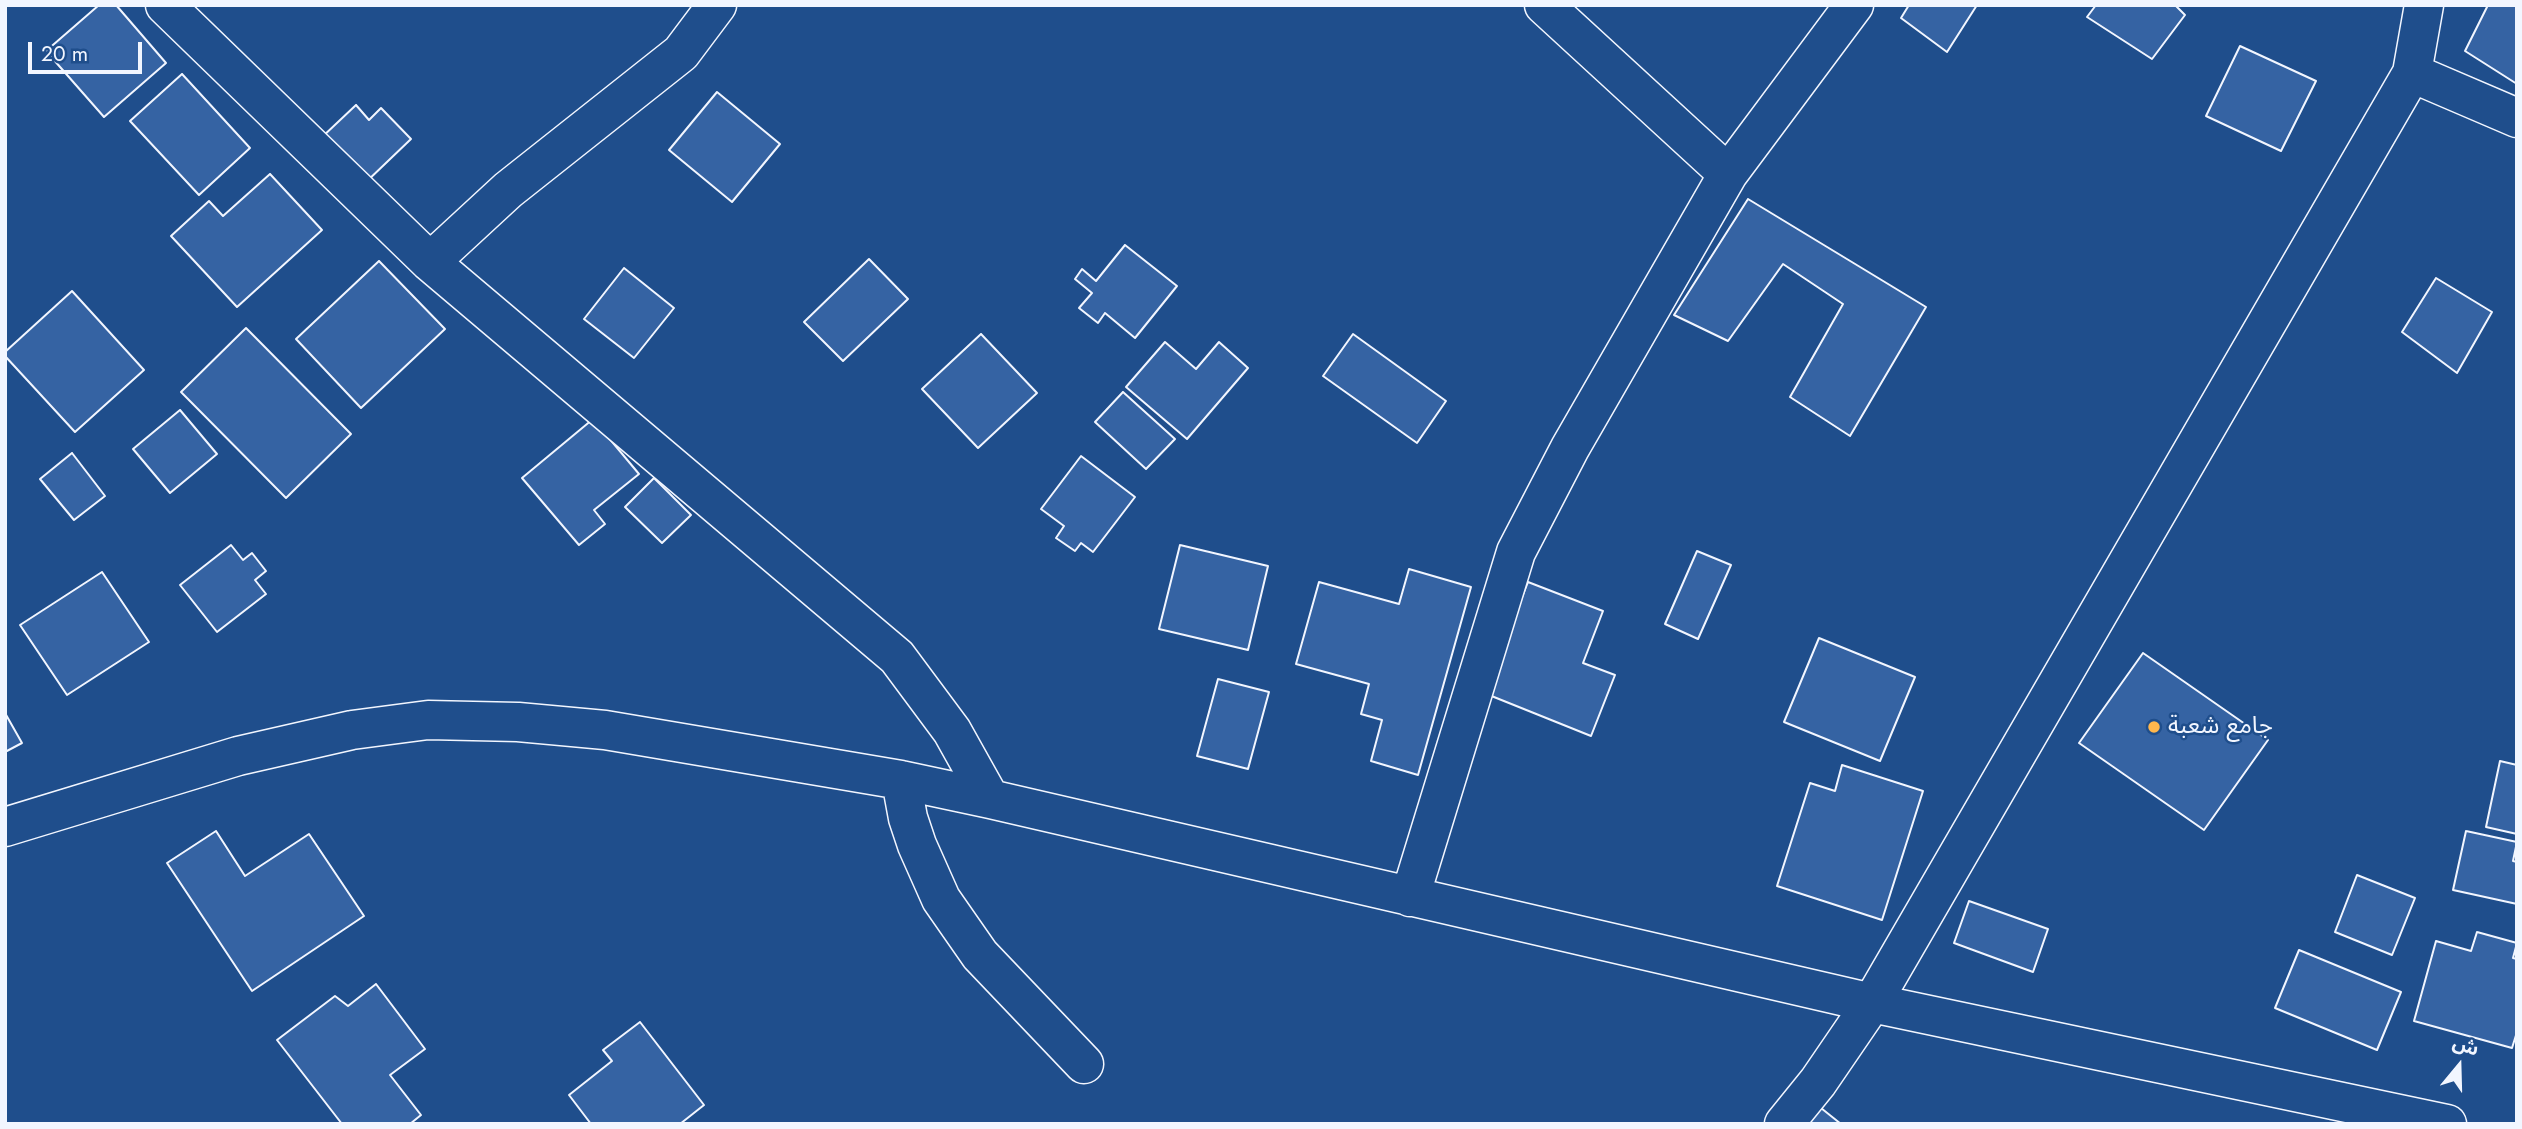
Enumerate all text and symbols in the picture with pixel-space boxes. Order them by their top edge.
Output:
scale bar [32,28,145,72]
text: 20 m [41,39,88,69]
place label: جامع شعبة [2168,713,2273,741]
marker: جامع شعبة [2146,719,2162,735]
text: ش [2449,1029,2483,1063]
north arrow [2424,1031,2494,1101]

